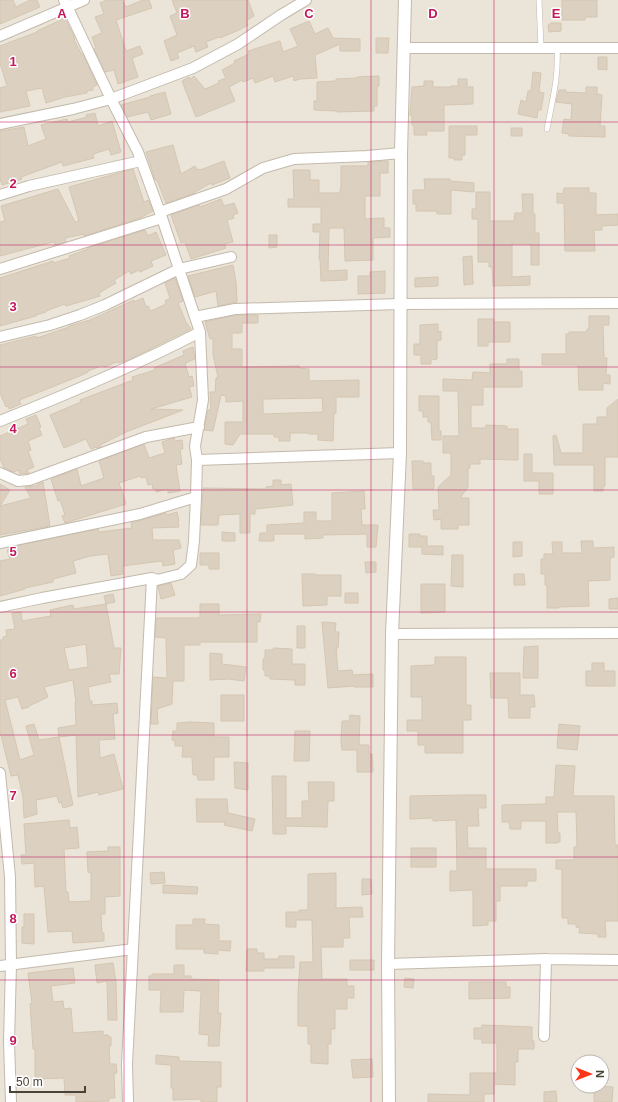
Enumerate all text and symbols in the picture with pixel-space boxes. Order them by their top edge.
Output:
text: A [57,6,67,21]
text: B [180,6,190,21]
text: C [304,6,314,21]
text: D [428,6,438,21]
text: E [552,6,561,21]
text: 1 [9,54,17,69]
text: 2 [9,176,17,191]
text: 3 [9,299,17,314]
text: 4 [9,421,17,436]
text: 5 [9,544,17,559]
text: 6 [9,666,17,681]
text: 7 [9,788,17,803]
text: 8 [9,911,17,926]
text: 9 [9,1033,17,1048]
north arrow [570,1054,610,1094]
scale bar [10,1068,85,1094]
text: N [594,1070,606,1078]
text: 50 m [16,1075,43,1089]

